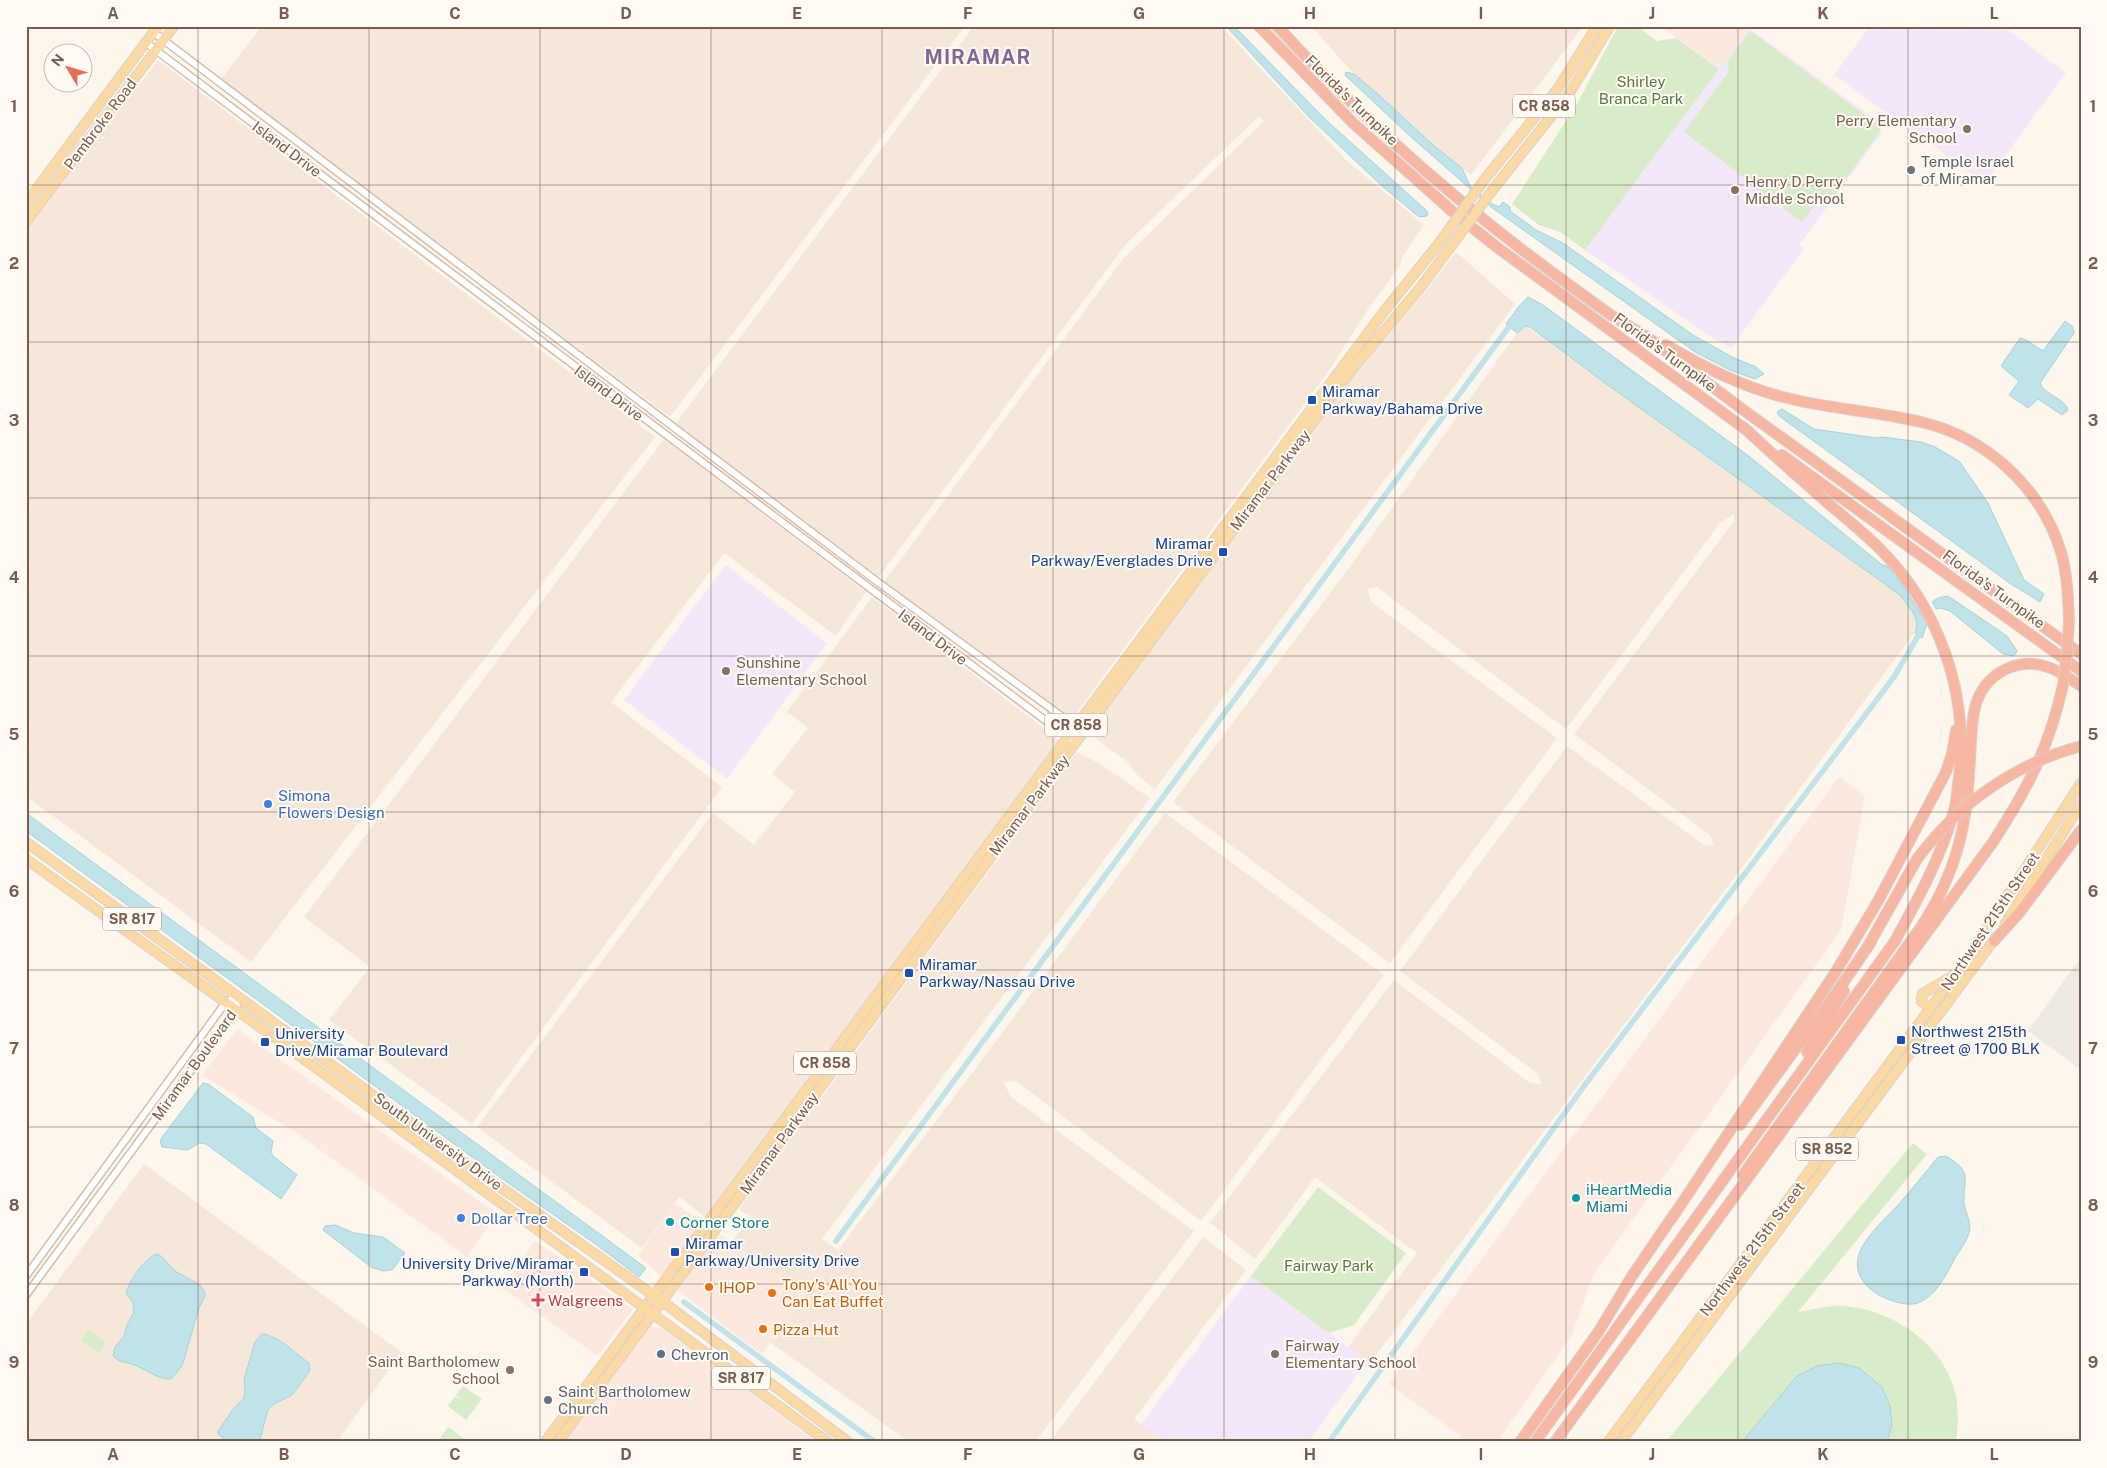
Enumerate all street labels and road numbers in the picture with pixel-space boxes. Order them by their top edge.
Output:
street label: Florida's Turnpike [1302,51,1402,149]
street label: Pembroke Road [60,75,140,173]
road number: CR 858 [1513,94,1575,118]
street label: Island Drive [249,118,325,180]
street label: Florida's Turnpike [1611,309,1719,395]
street label: Island Drive [571,362,647,424]
street label: Miramar Parkway [1227,426,1313,534]
street label: Florida's Turnpike [1940,546,2048,632]
street label: Island Drive [895,606,971,668]
road number: CR 858 [1045,714,1107,736]
street label: Miramar Parkway [986,751,1072,859]
street label: Northwest 215th Street [1937,849,2043,993]
road number: SR 817 [103,908,161,931]
street label: Miramar Boulevard [148,1007,240,1123]
road number: CR 858 [794,1052,856,1074]
street label: South University Drive [370,1089,506,1193]
street label: Miramar Parkway [736,1089,822,1197]
road number: SR 852 [1796,1138,1858,1160]
street label: Northwest 215th Street [1696,1179,1808,1319]
road number: SR 817 [712,1366,770,1390]

